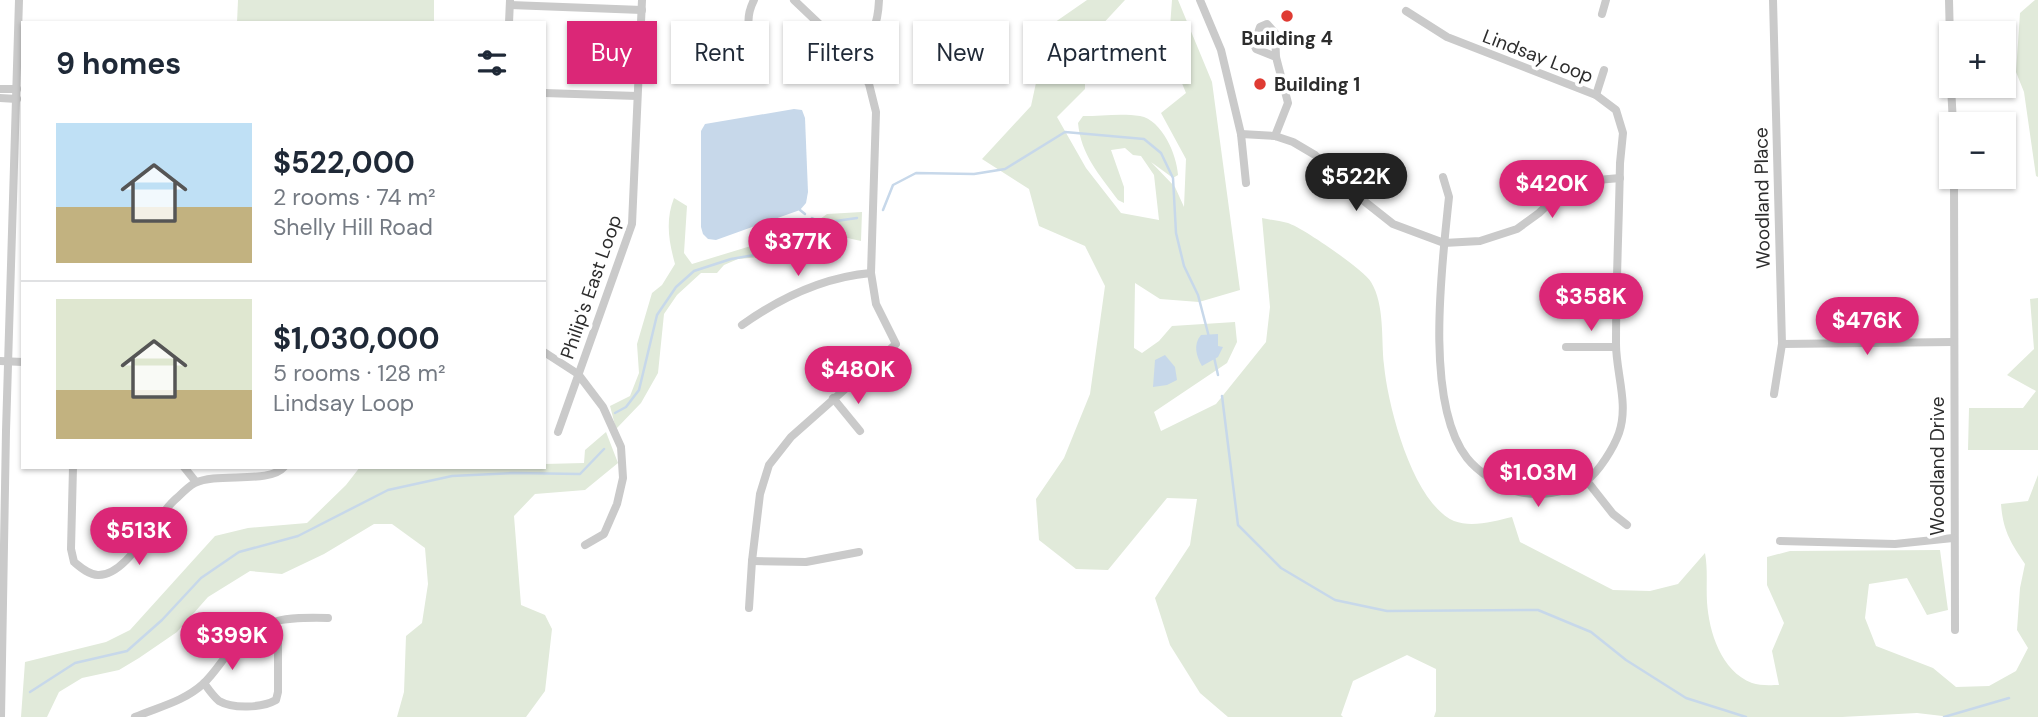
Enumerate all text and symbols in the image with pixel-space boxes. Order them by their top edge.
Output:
marker: Building 4 [1279,8,1295,24]
chip: Buy [567,21,657,84]
chip: Rent [671,21,769,84]
chip: Filters [783,21,899,84]
chip: New [913,21,1009,84]
chip: Apartment [1023,21,1191,84]
map controls [1939,21,2016,189]
button: + [1939,21,2016,98]
street label: Lindsay Loop [1479,23,1597,89]
place label: Building 4 [1241,26,1333,51]
text: 9 homes [56,44,181,83]
icon: filters [473,44,511,82]
place label: Building 1 [1274,72,1360,97]
marker: Building 1 [1252,76,1268,92]
button: − [1939,112,2016,189]
street label: Woodland Place [1748,127,1776,269]
text: $522,000 [273,143,415,182]
icon: home [112,151,196,235]
pin: $522K [1307,154,1405,213]
pin: $420K [1503,160,1601,220]
text: $522K [1321,161,1391,191]
text: $420K [1515,168,1589,198]
text: 2 rooms · 74 m² [273,182,436,212]
text: Shelly Hill Road [273,212,433,242]
street label: Philip's East Loop [555,212,627,362]
pin: $377K [749,218,847,278]
text: $377K [764,226,832,256]
pin: $358K [1542,274,1640,333]
text: $358K [1555,281,1627,311]
pin: $476K [1818,298,1916,357]
text: $476K [1832,305,1902,335]
text: $1,030,000 [273,319,440,358]
icon: home [112,327,196,411]
pin: $480K [809,346,907,406]
text: $480K [821,354,895,384]
text: 5 rooms · 128 m² [273,358,446,388]
text: Lindsay Loop [273,388,414,418]
street label: Woodland Drive [1925,396,1950,536]
pin: $1.03M [1481,449,1595,509]
text: $1.03M [1499,457,1577,487]
pin: $513K [90,508,188,567]
text: $513K [106,515,172,545]
pin: $399K [183,612,281,672]
text: $399K [196,620,268,650]

